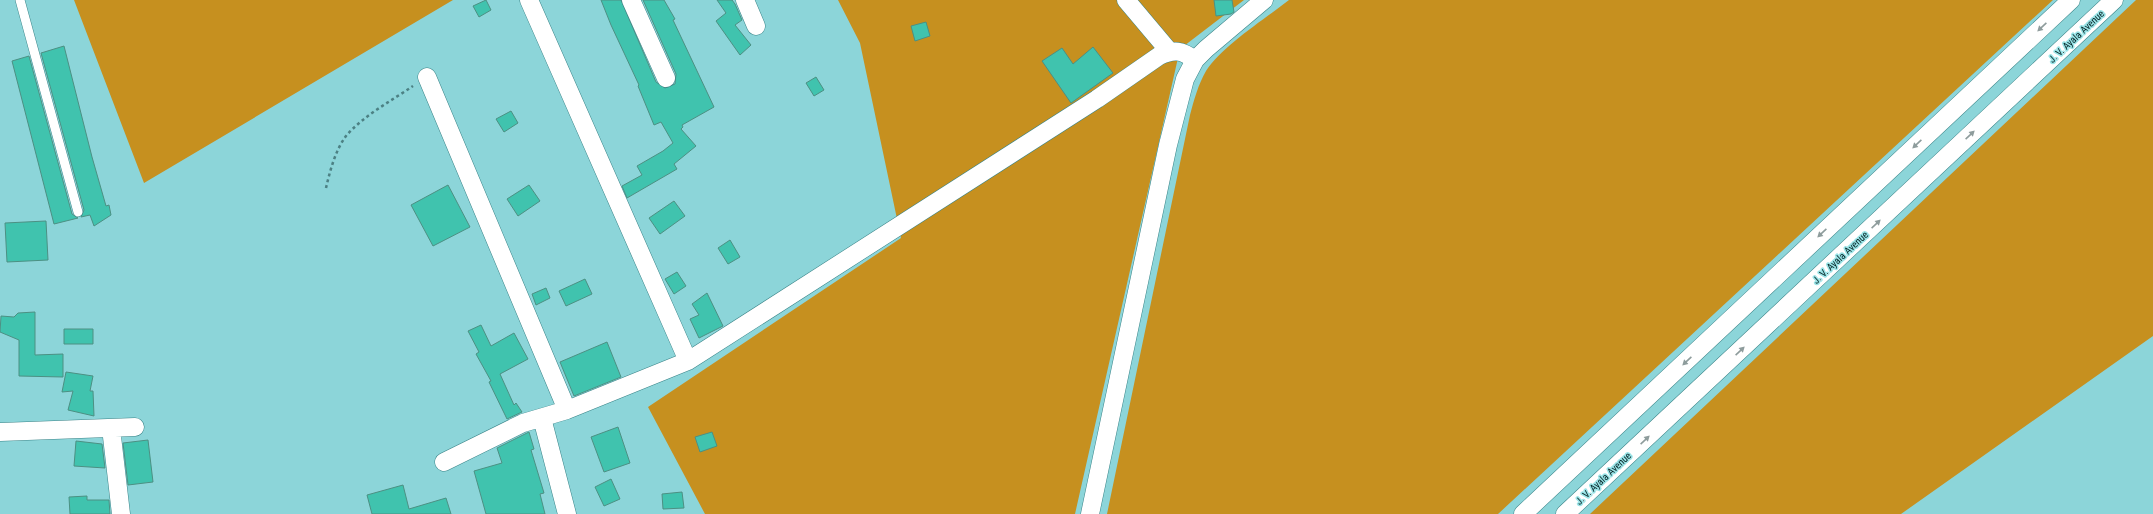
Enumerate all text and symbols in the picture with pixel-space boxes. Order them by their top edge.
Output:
street label: J. V. Ayala Avenue [2046,8,2107,65]
one-way arrow [2037,22,2047,31]
one-way arrow [1965,130,1975,139]
one-way arrow [1912,140,1922,149]
one-way arrow [1870,219,1881,228]
street label: J. V. Ayala Avenue [1810,229,1871,286]
one-way arrow [1817,229,1827,238]
one-way arrow [1735,346,1745,355]
one-way arrow [1681,356,1692,365]
one-way arrow [1640,435,1650,444]
street label: J. V. Ayala Avenue [1573,450,1634,507]

